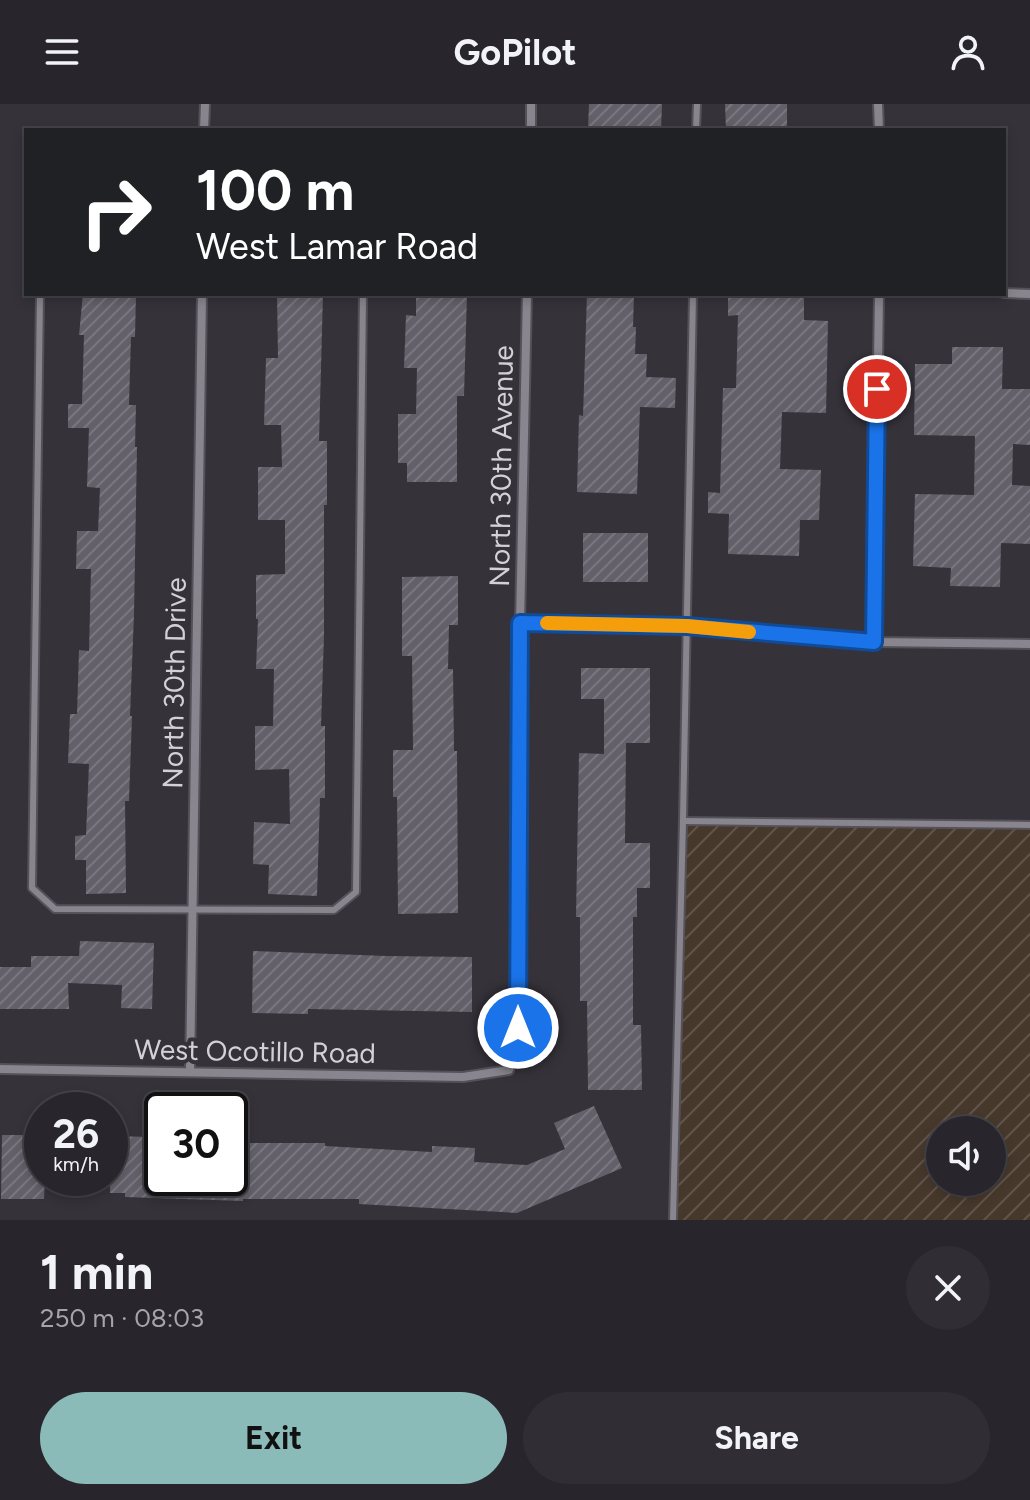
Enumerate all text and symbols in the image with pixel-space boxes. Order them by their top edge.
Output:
icon: menu [40,30,84,74]
icon: person [946,30,990,74]
text: GoPilot [453,31,577,74]
text: 100 m [196,157,354,224]
icon: right [64,160,168,264]
text: West Lamar Road [196,225,478,268]
street label: North 30th Avenue [482,345,520,587]
pin [843,355,911,423]
icon: arrive [855,367,899,411]
street label: North 30th Drive [155,577,193,789]
position arrow [476,986,560,1070]
street label: West Ocotillo Road [134,1032,376,1070]
speed limit sign: 30 [144,1092,248,1196]
text: 26 [53,1110,99,1158]
map controls [926,1116,1006,1196]
button: sound [926,1116,1006,1196]
text: km/h [53,1152,99,1176]
text: 1 min [40,1243,153,1301]
button: close [906,1246,990,1330]
text: 250 m · 08:03 [40,1302,204,1334]
button: Exit [40,1392,507,1484]
button: Share [523,1392,990,1484]

